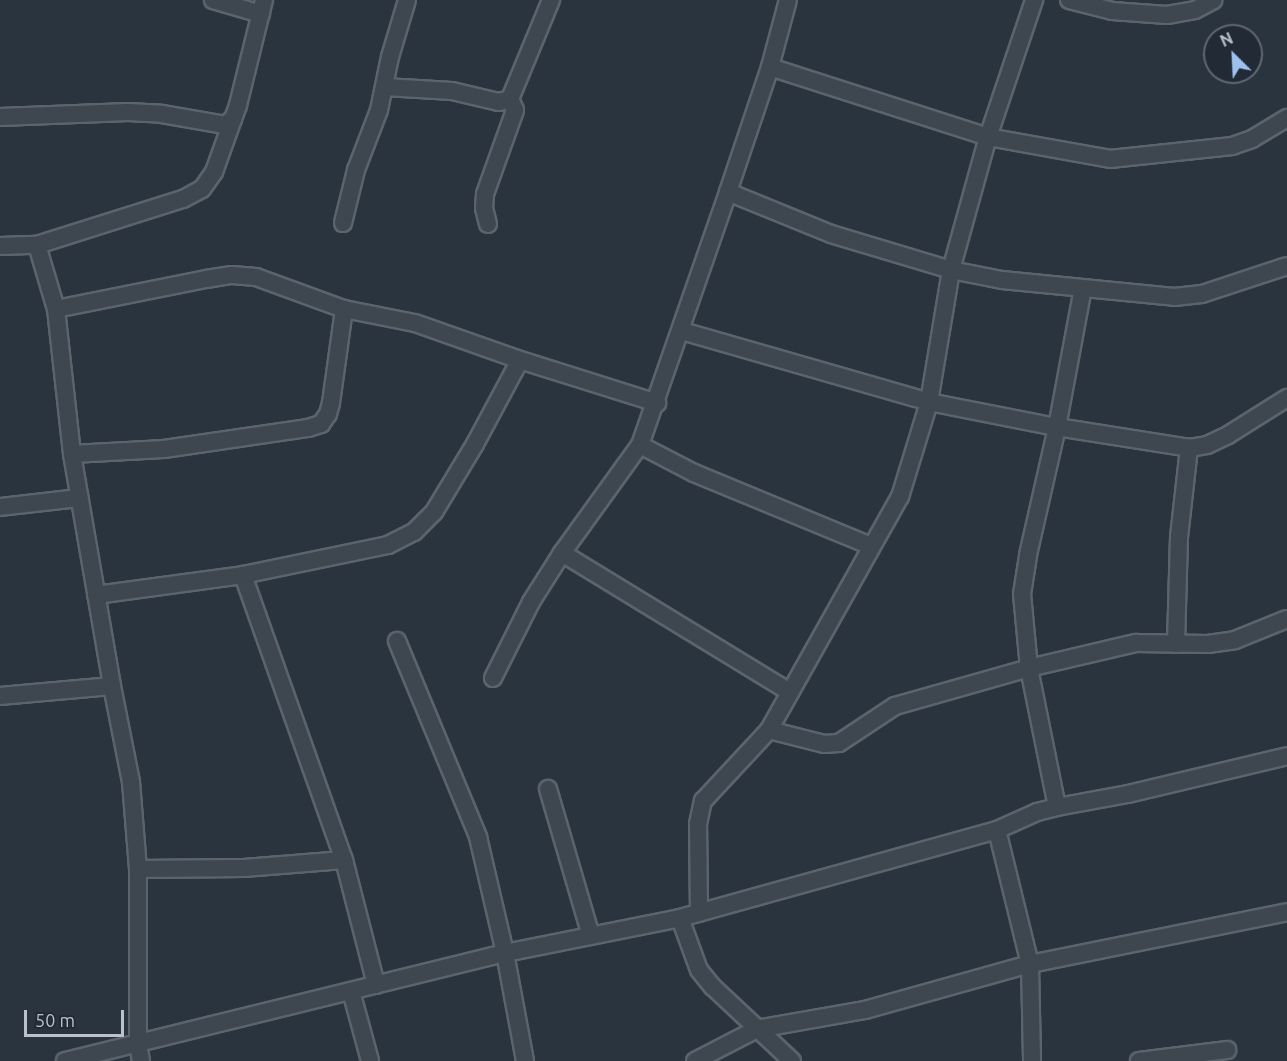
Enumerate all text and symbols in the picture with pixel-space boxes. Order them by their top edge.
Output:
north arrow [1203,24,1263,84]
text: N [1217,29,1236,50]
scale bar [27,998,128,1036]
text: 50 m [35,1010,75,1030]

